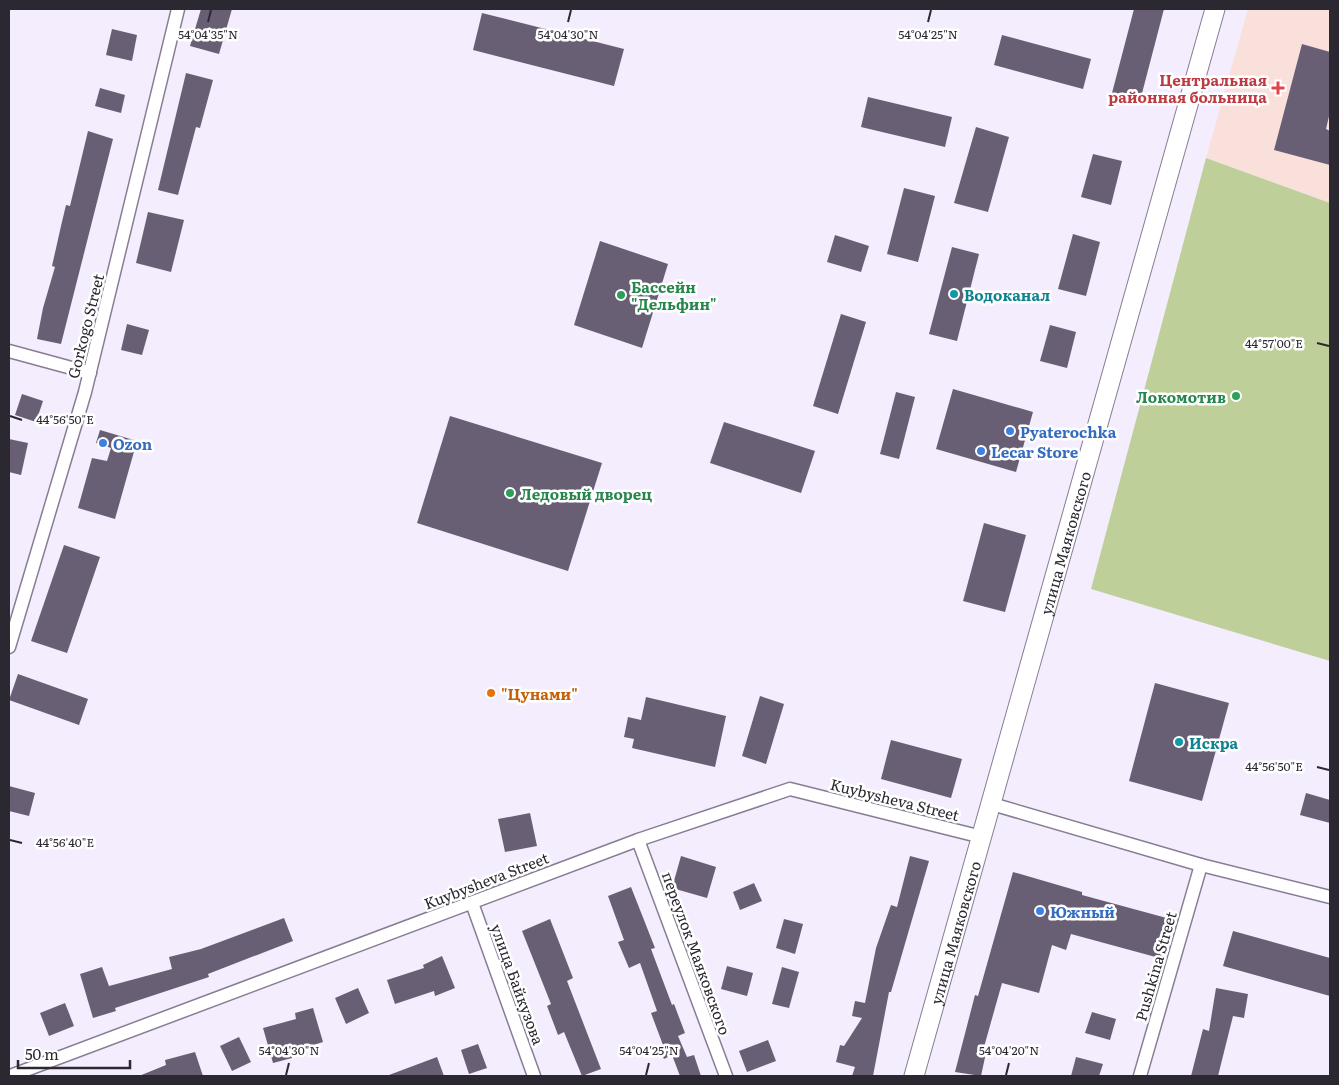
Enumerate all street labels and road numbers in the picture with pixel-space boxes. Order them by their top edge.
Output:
street label: Gorkogo Street [61,271,109,381]
street label: улица Маяковского [1033,468,1096,617]
street label: Kuybysheva Street [828,772,962,826]
street label: Kuybysheva Street [420,846,552,914]
street label: улица Маяковского [923,858,986,1007]
street label: переулок Маяковского [657,868,737,1038]
street label: Pushkina Street [1128,908,1182,1024]
street label: улица Байкузова [485,920,551,1049]

